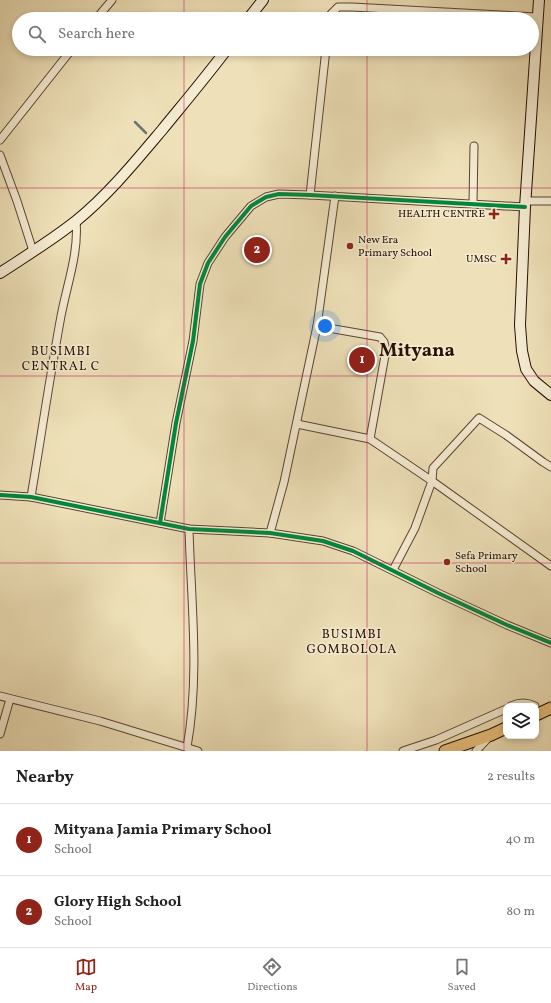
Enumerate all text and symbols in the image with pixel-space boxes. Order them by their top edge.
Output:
search box [12,12,539,56]
icon: search [26,23,48,45]
text: Search here [58,24,135,45]
place label: HEALTH CENTRE [398,207,485,222]
marker: HEALTH CENTRE [488,208,500,220]
place label: New Era Primary School [358,233,432,261]
pin: 2 [244,235,270,265]
marker: New Era Primary School [345,241,355,251]
place label: UMSC [466,252,497,267]
marker: UMSC [500,253,512,265]
your location [315,316,335,336]
district label: Mityana [379,338,455,364]
district label: BUSIMBI CENTRAL C [22,343,100,376]
pin: 1 [349,345,375,375]
place label: Sefa Primary School [455,549,518,577]
marker: Sefa Primary School [442,557,452,567]
district label: BUSIMBI GOMBOLOLA [307,626,397,659]
map controls [503,703,539,739]
button: layers [503,703,539,739]
text: Nearby [16,766,74,789]
text: 2 results [487,768,535,786]
text: Mityana Jamia Primary School [54,820,272,841]
text: 1 [26,831,32,849]
text: 40 m [506,831,535,849]
text: School [54,841,92,859]
text: Glory High School [54,892,182,913]
text: 2 [26,903,32,921]
text: 80 m [506,903,535,921]
text: School [54,913,92,931]
tab: Map [75,956,97,995]
tab: Directions [247,956,298,995]
tab: Saved [448,956,476,995]

